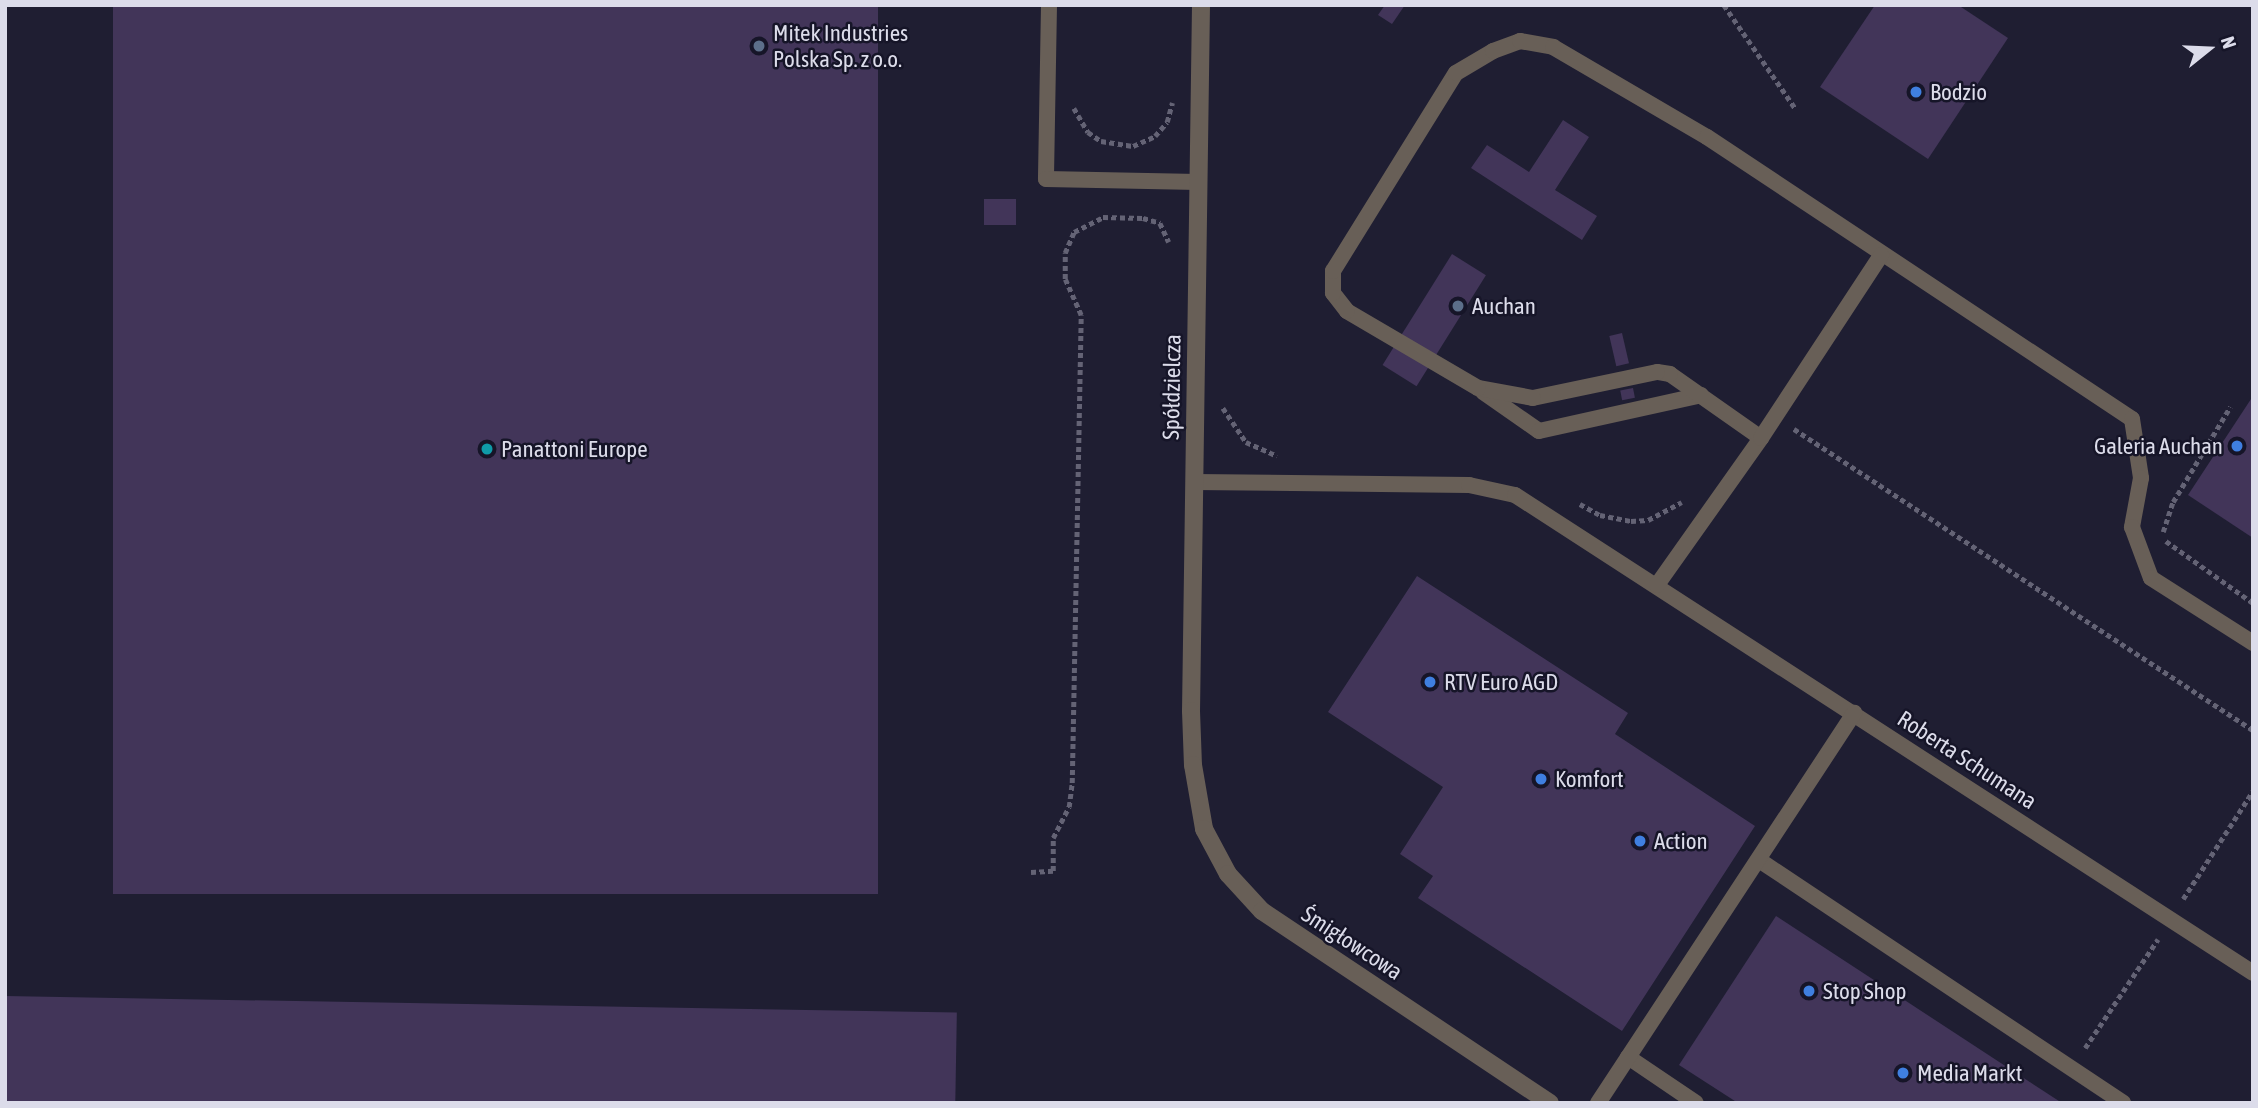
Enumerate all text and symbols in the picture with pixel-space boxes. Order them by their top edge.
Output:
north arrow [2174,14,2244,84]
place label: Mitek Industries Polska Sp. z o.o. [773,19,908,73]
text: N [2217,34,2241,51]
marker: Mitek Industries Polska Sp. z o.o. [751,38,767,54]
place label: Bodzio [1930,78,1987,106]
marker: Bodzio [1908,84,1924,100]
place label: Auchan [1472,292,1536,320]
marker: Auchan [1450,298,1466,314]
street label: Spółdzielcza [1157,334,1187,440]
place label: Galeria Auchan [2094,432,2223,460]
place label: Panattoni Europe [501,435,648,463]
marker: Galeria Auchan [2229,438,2245,454]
marker: Panattoni Europe [479,441,495,457]
place label: RTV Euro AGD [1444,668,1558,696]
marker: RTV Euro AGD [1422,674,1438,690]
street label: Roberta Schumana [1892,705,2042,815]
place label: Komfort [1555,765,1624,793]
marker: Komfort [1533,771,1549,787]
place label: Action [1654,827,1708,855]
marker: Action [1632,833,1648,849]
street label: Śmigłowcowa [1296,900,1408,986]
place label: Stop Shop [1823,977,1906,1005]
marker: Stop Shop [1801,983,1817,999]
place label: Media Markt [1917,1059,2022,1087]
marker: Media Markt [1895,1065,1911,1081]

